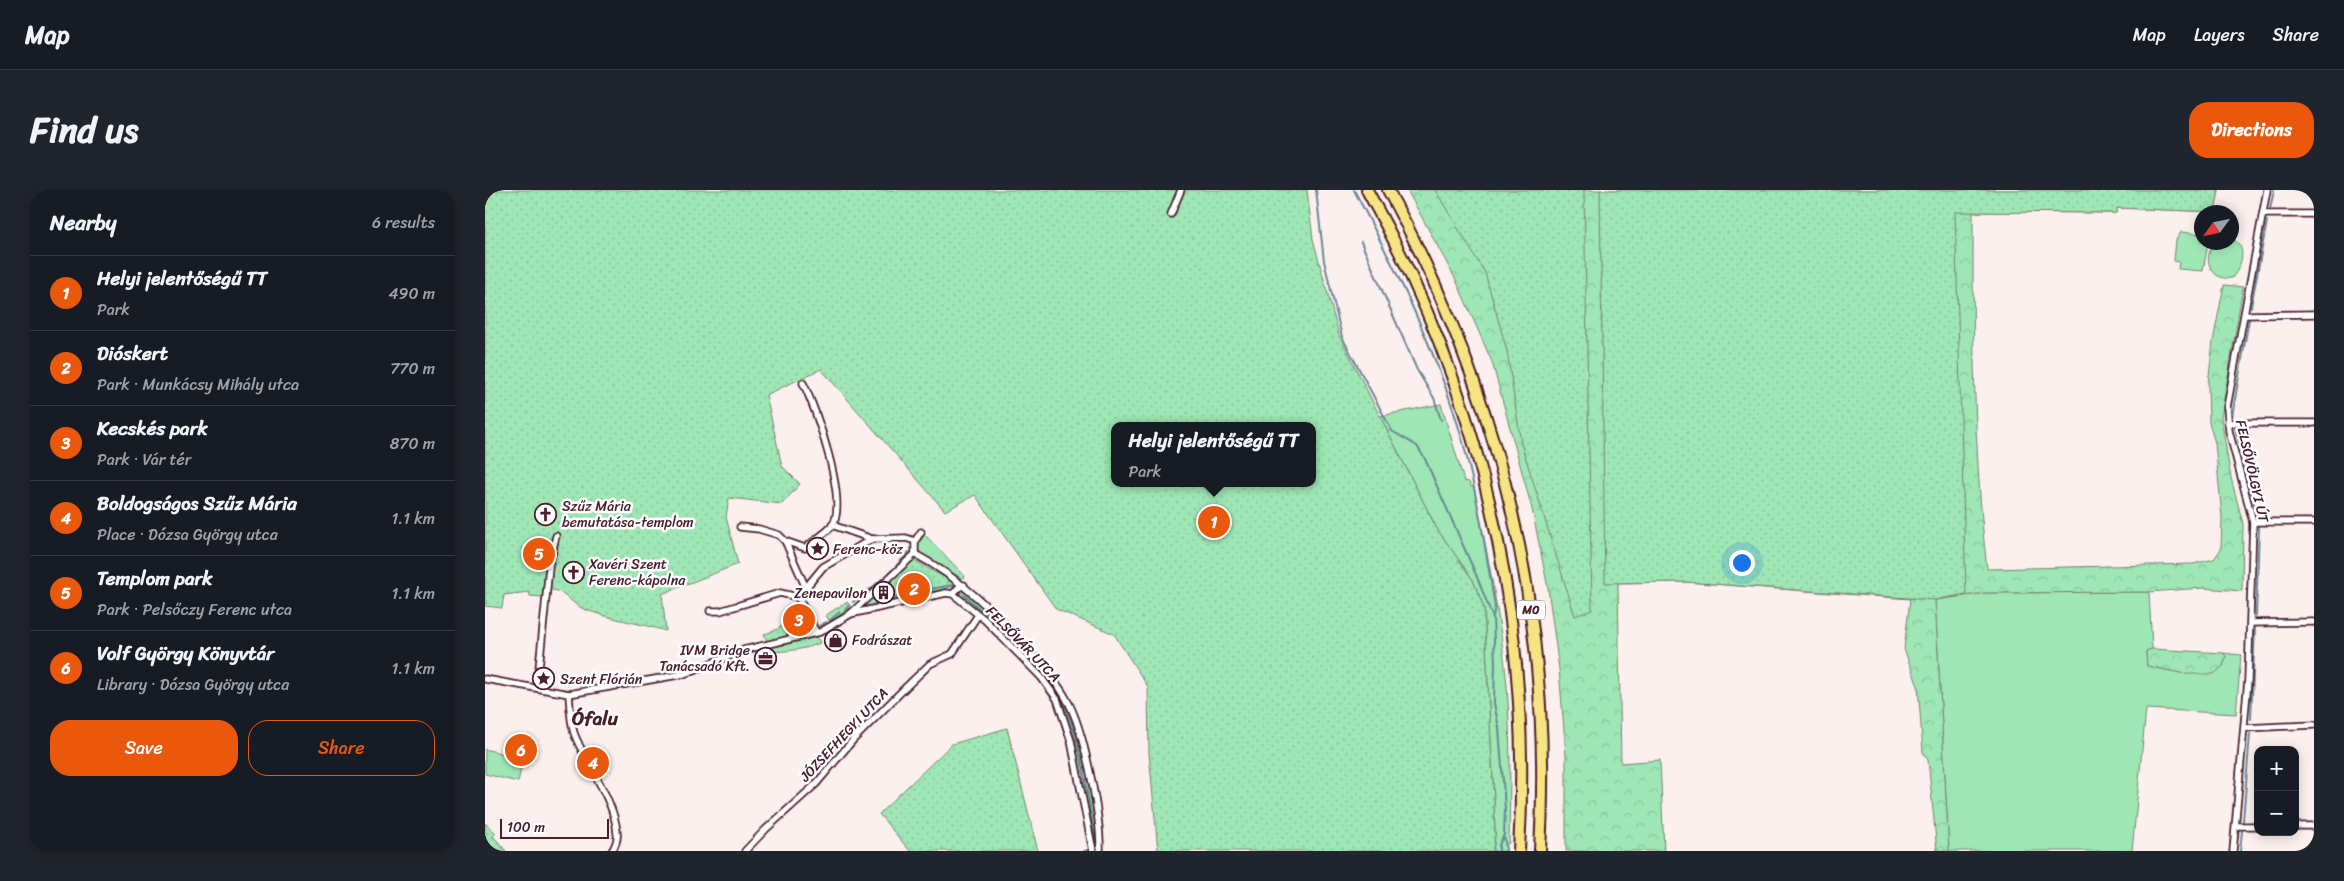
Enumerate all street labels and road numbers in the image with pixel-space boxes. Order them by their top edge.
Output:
street label: FELSŐVÖLGYI ÚT [2228,417,2276,526]
street label: FELSŐVÁR UTCA [980,600,1066,688]
road number: M0 [1517,600,1545,620]
street label: JÓZSEFHEGYI UTCA [793,682,895,789]

